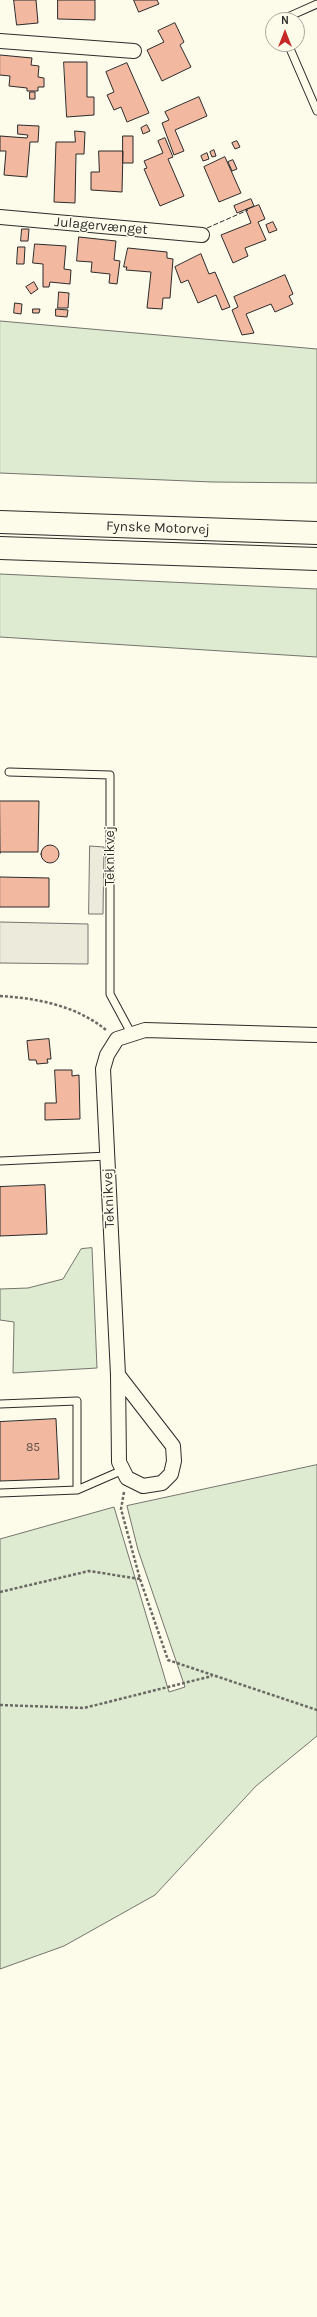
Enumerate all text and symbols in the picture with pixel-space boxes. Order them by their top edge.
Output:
north arrow [265,12,305,52]
text: N [281,14,289,27]
street label: Julagervænget [54,214,148,238]
street label: Fynske Motorvej [106,518,210,538]
street label: Teknikvej [102,826,118,886]
street label: Teknikvej [100,1168,118,1228]
house number: 85 [26,1441,40,1455]

